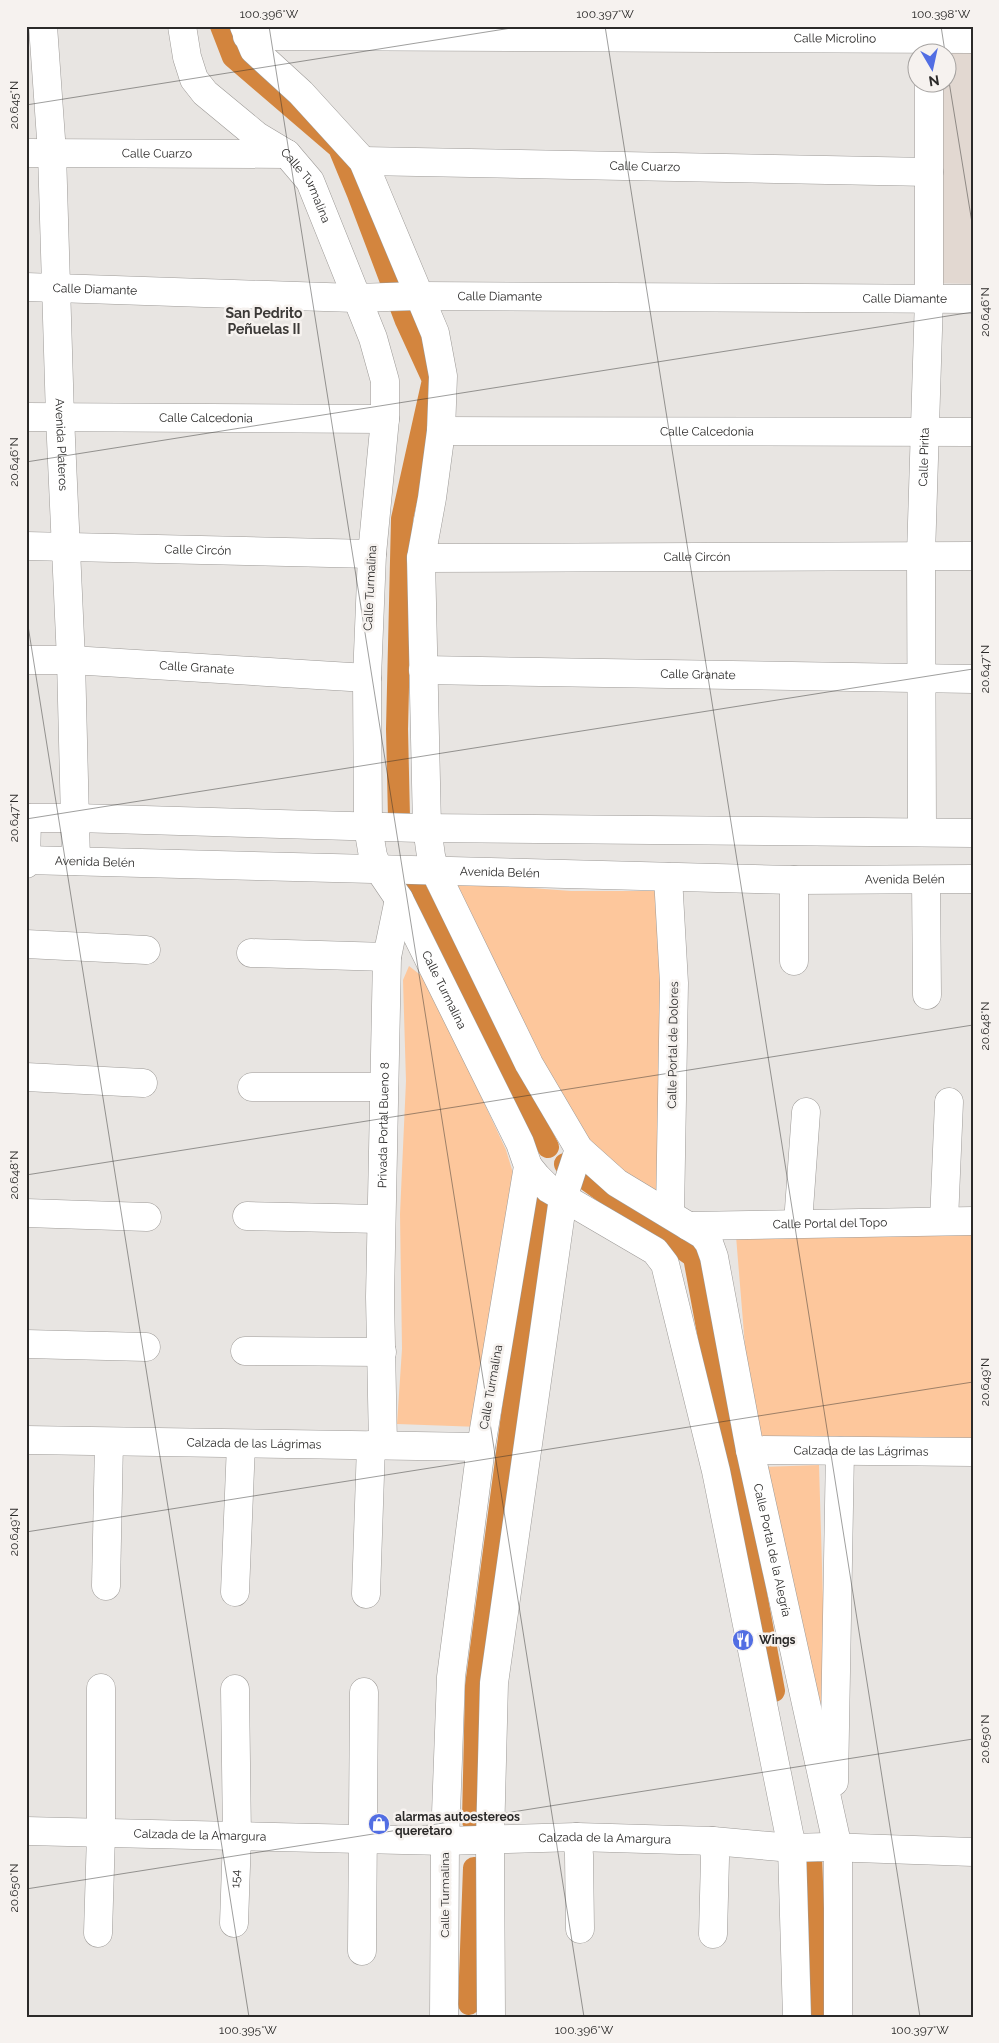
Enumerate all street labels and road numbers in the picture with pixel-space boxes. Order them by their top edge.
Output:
street label: Calle Microlino [794,31,876,46]
street label: Calle Turmalina [279,145,333,225]
street label: Calle Cuarzo [122,146,192,161]
street label: Calle Cuarzo [610,159,680,174]
street label: Calle Diamante [52,281,138,298]
street label: Calle Diamante [457,289,542,304]
street label: Calle Diamante [862,291,947,306]
street label: Avenida Plateros [52,398,70,491]
street label: Calle Calcedonia [159,411,253,425]
street label: Calle Calcedonia [660,424,754,439]
street label: Calle Pirita [916,427,932,487]
street label: Calle Circón [164,542,232,558]
street label: Calle Turmalina [361,545,379,631]
street label: Calle Circón [663,550,731,564]
street label: Calle Granate [159,658,235,677]
street label: Calle Granate [660,667,736,682]
street label: Avenida Belén [55,854,135,870]
street label: Avenida Belén [460,864,540,880]
street label: Avenida Belén [865,872,945,887]
street label: Calle Turmalina [419,948,469,1031]
street label: Calle Portal de Dolores [665,981,681,1109]
street label: Privada Portal Bueno 8 [375,1062,392,1188]
street label: Calle Portal del Topo [773,1216,887,1232]
street label: Calle Turmalina [477,1344,505,1430]
street label: Calzada de las Lágrimas [186,1435,322,1452]
street label: Calzada de las Lágrimas [793,1443,929,1459]
street label: Calle Portal de la Alegría [751,1482,794,1618]
street label: Calzada de la Amargura [133,1827,266,1844]
street label: Calzada de la Amargura [538,1830,671,1847]
street label: Calle Turmalina [438,1852,452,1938]
street label: 154 [228,1869,243,1888]

